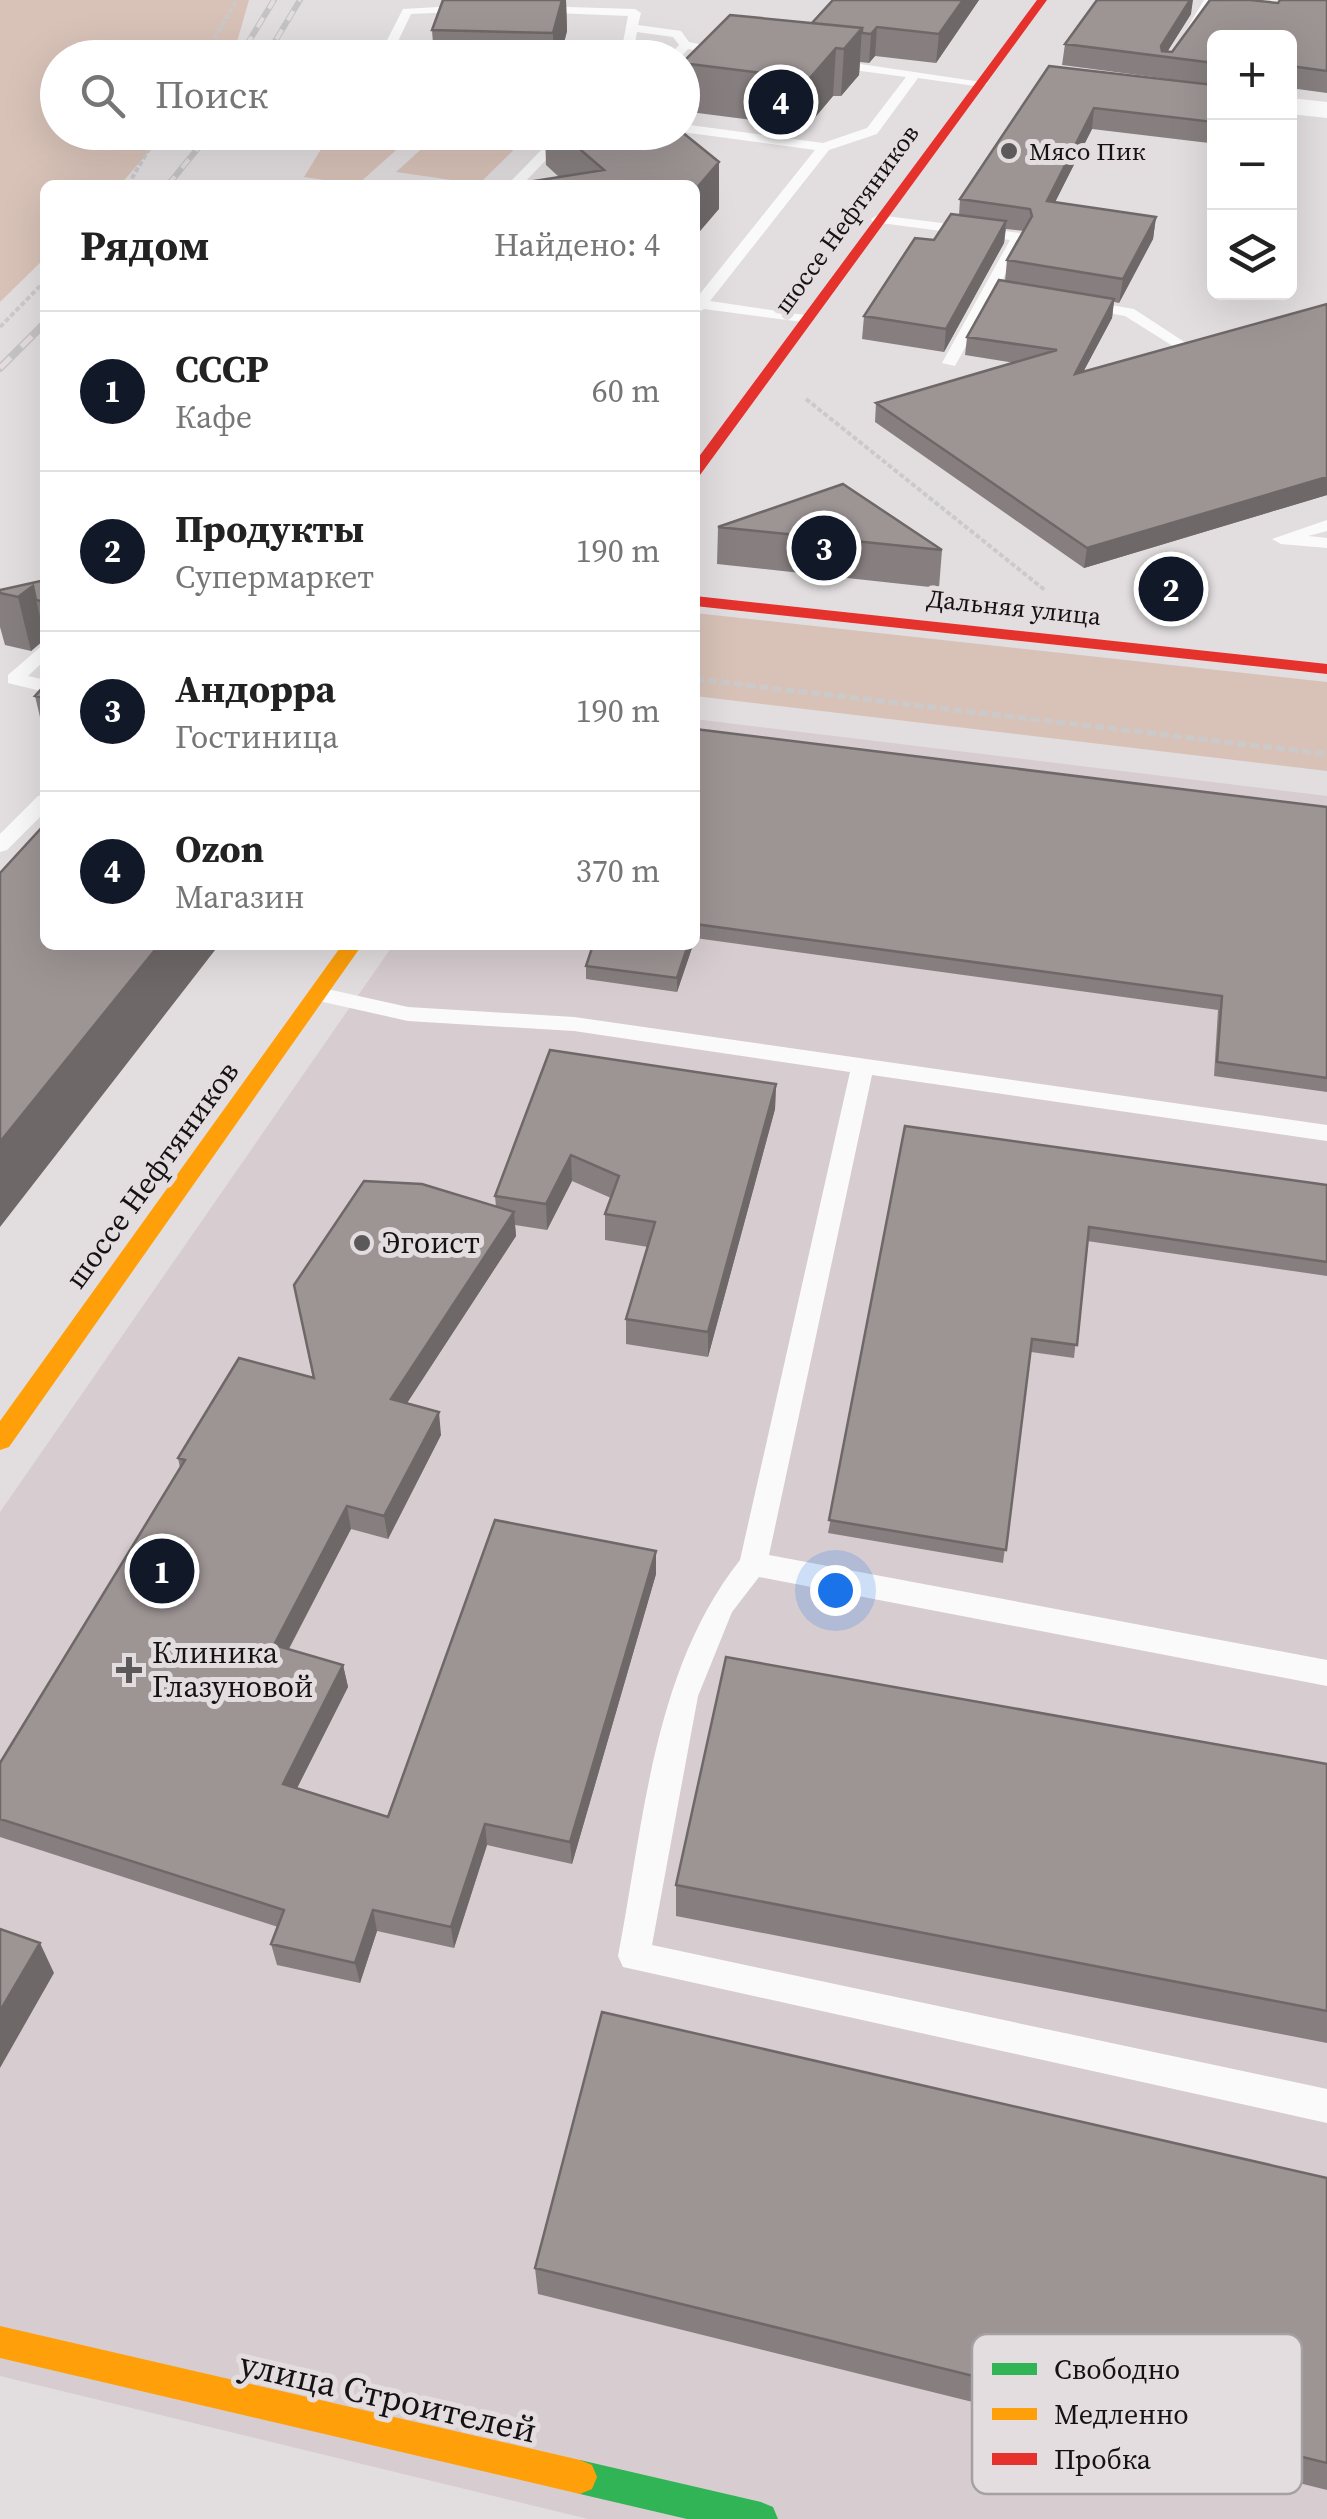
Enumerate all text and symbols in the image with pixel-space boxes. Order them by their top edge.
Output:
map controls [1207,30,1297,300]
button: + [1207,30,1297,120]
search box [40,40,700,150]
pin: 4 [748,64,814,140]
icon: search [75,68,130,123]
text: Поиск [155,69,268,121]
street label: шоссе Нефтяников [766,117,926,321]
button: − [1207,120,1297,210]
place label: Мясо Пик [1029,134,1146,168]
marker: Мясо Пик [998,140,1020,162]
button: layers [1207,210,1297,300]
text: Рядом [80,216,209,274]
text: Найдено: 4 [494,223,660,267]
text: СССР [175,343,269,395]
text: 1 [104,369,121,413]
text: 60 m [592,369,660,413]
text: Кафе [175,395,252,439]
text: Продукты [175,503,364,555]
pin: 3 [792,510,856,586]
text: 2 [104,529,121,573]
text: 190 m [576,529,660,573]
pin: 2 [1138,552,1204,626]
text: Супермаркет [175,555,374,599]
street label: Дальняя улица [925,581,1103,633]
text: Андорра [175,663,336,715]
text: 3 [104,689,121,733]
text: 190 m [576,689,660,733]
text: Гостиница [175,715,339,759]
text: Ozon [175,823,264,875]
text: 4 [104,849,121,893]
text: 370 m [576,849,660,893]
text: Магазин [175,875,305,919]
street label: шоссе Нефтяников [55,1053,248,1297]
place label: Эгоист [382,1222,480,1263]
marker: Эгоист [351,1232,373,1254]
pin: 1 [130,1534,194,1608]
your location [810,1565,861,1616]
place label: Клиника Глазуновой [152,1632,313,1707]
marker: Клиника Глазуновой [116,1657,142,1683]
legend [972,2334,1302,2494]
street label: улица Строителей [235,2339,541,2455]
text: Свободно [1054,2350,1180,2388]
text: Медленно [1054,2395,1189,2433]
text: Пробка [1054,2440,1152,2478]

